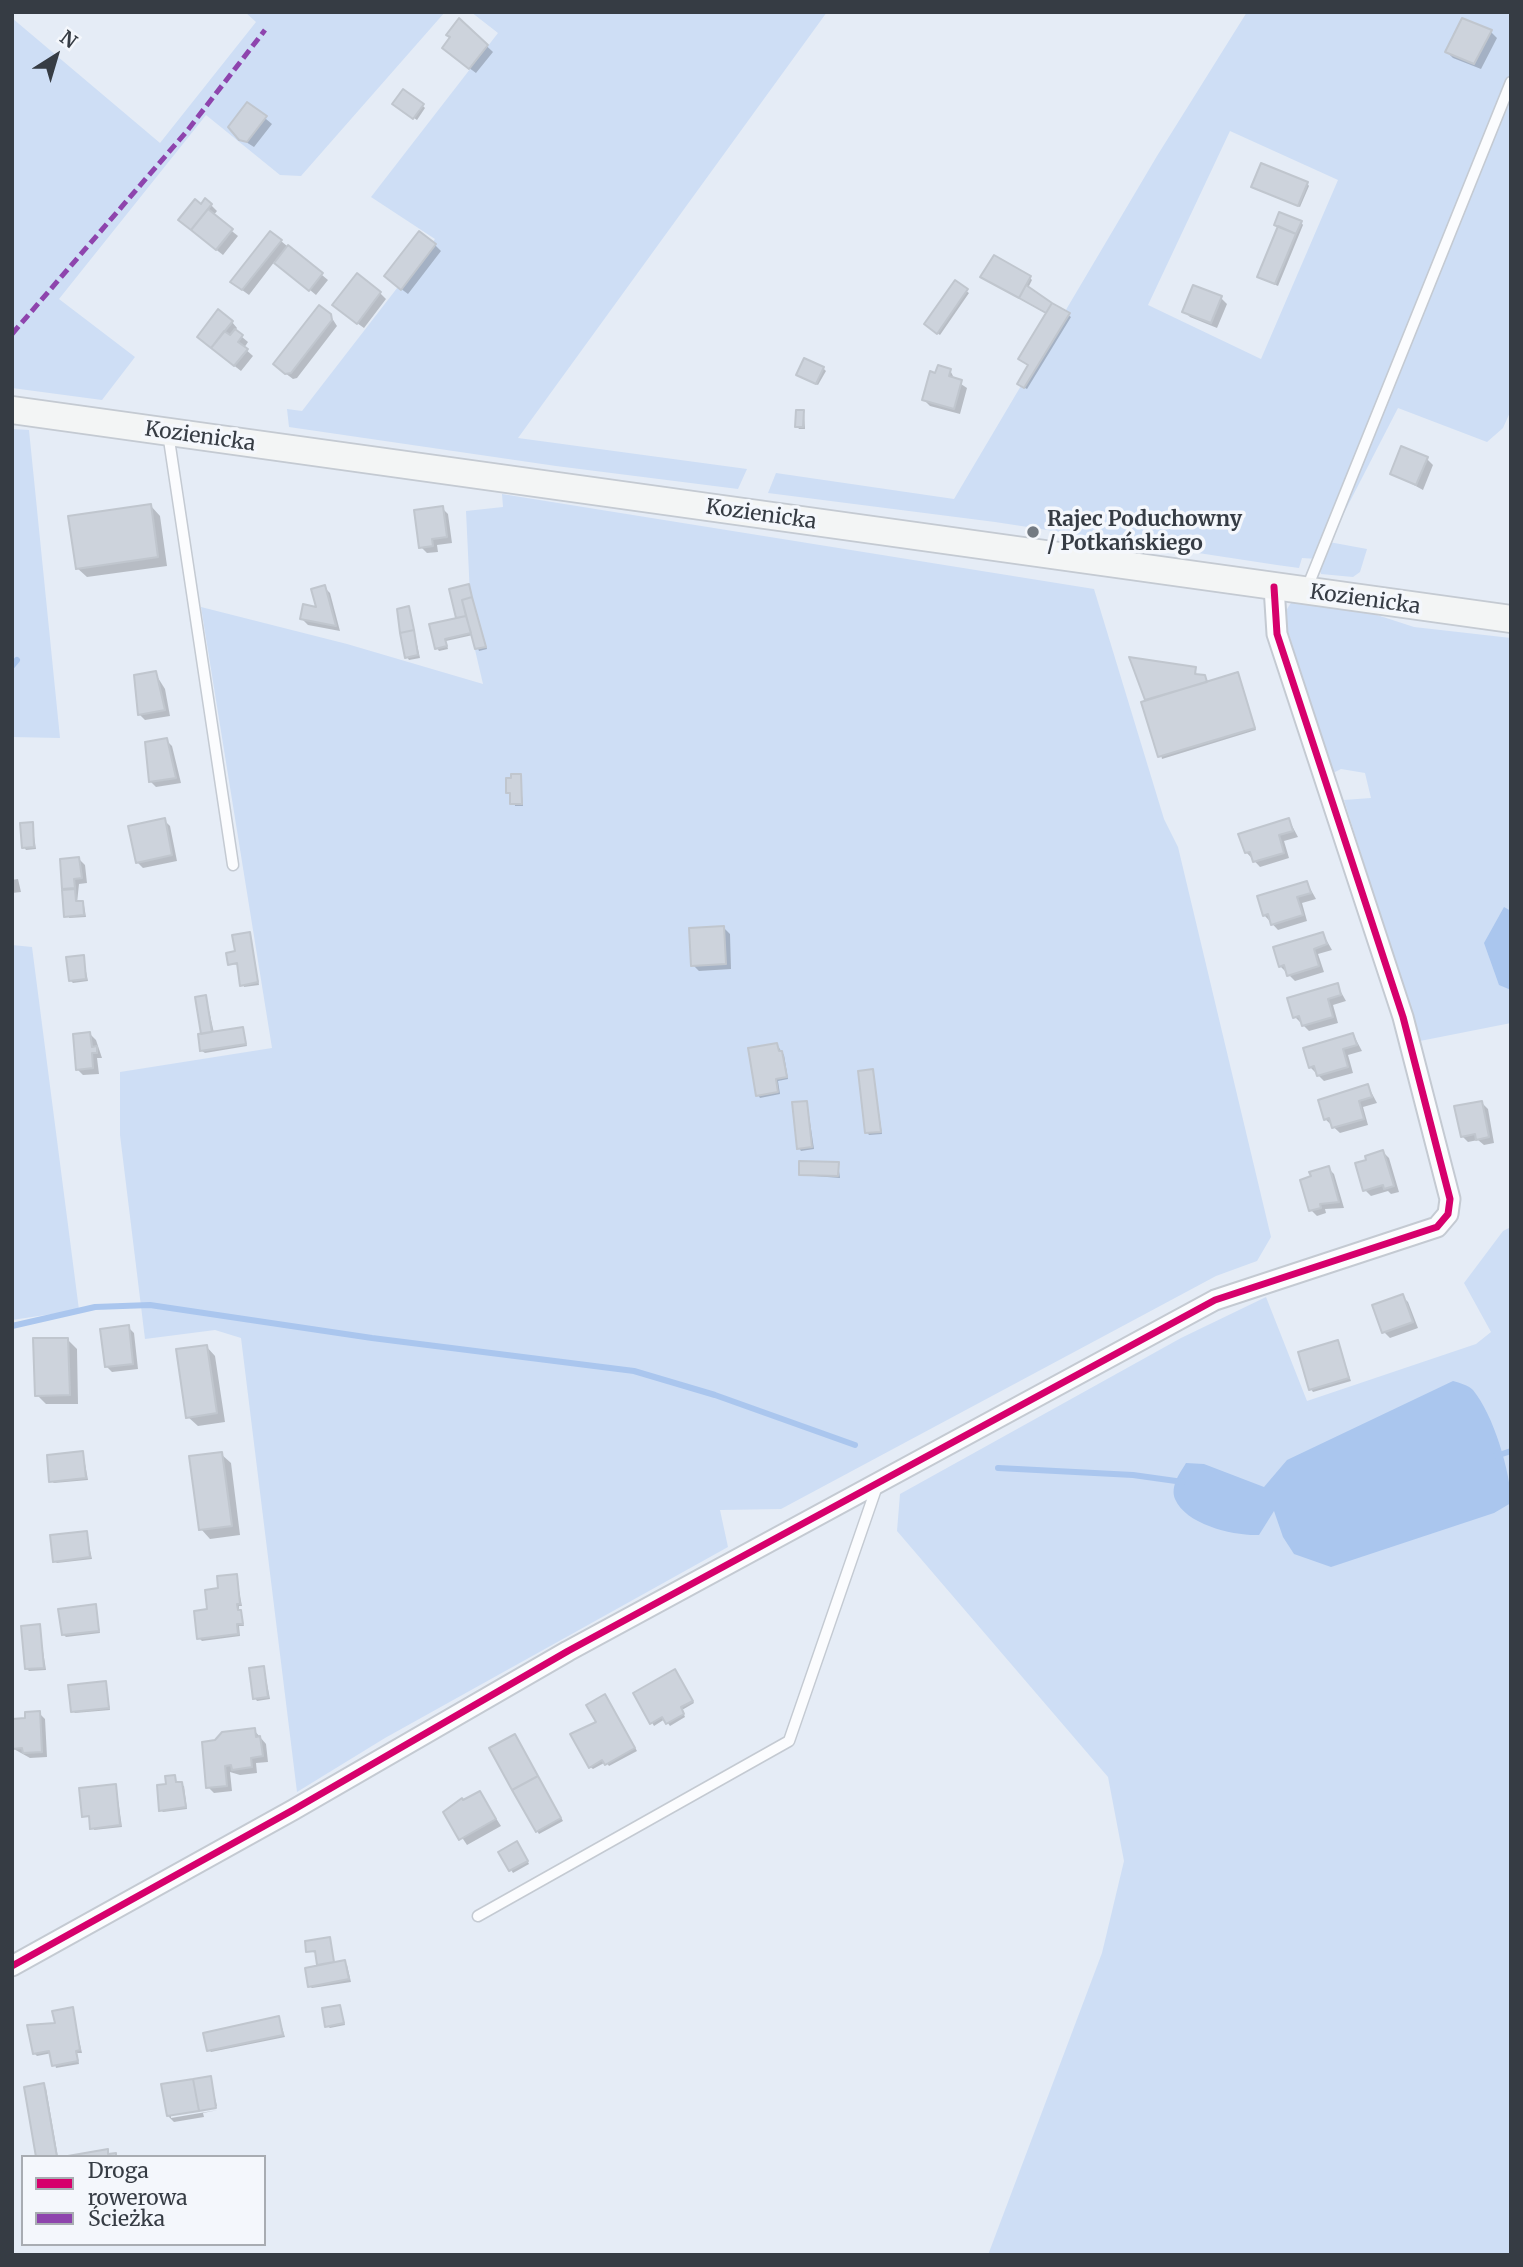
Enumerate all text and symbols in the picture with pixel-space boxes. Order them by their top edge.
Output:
north arrow [21,21,91,91]
text: N [55,25,82,53]
street label: Kozienicka [143,417,257,457]
street label: Kozienicka [704,495,818,535]
place label: Rajec Poduchowny / Potkańskiego [1047,507,1242,557]
marker: Rajec Poduchowny / Potkańskiego [1025,524,1041,540]
street label: Kozienicka [1308,580,1422,620]
legend [21,2155,266,2246]
text: Droga rowerowa [88,2157,187,2211]
text: Ścieżka [88,2205,165,2232]

